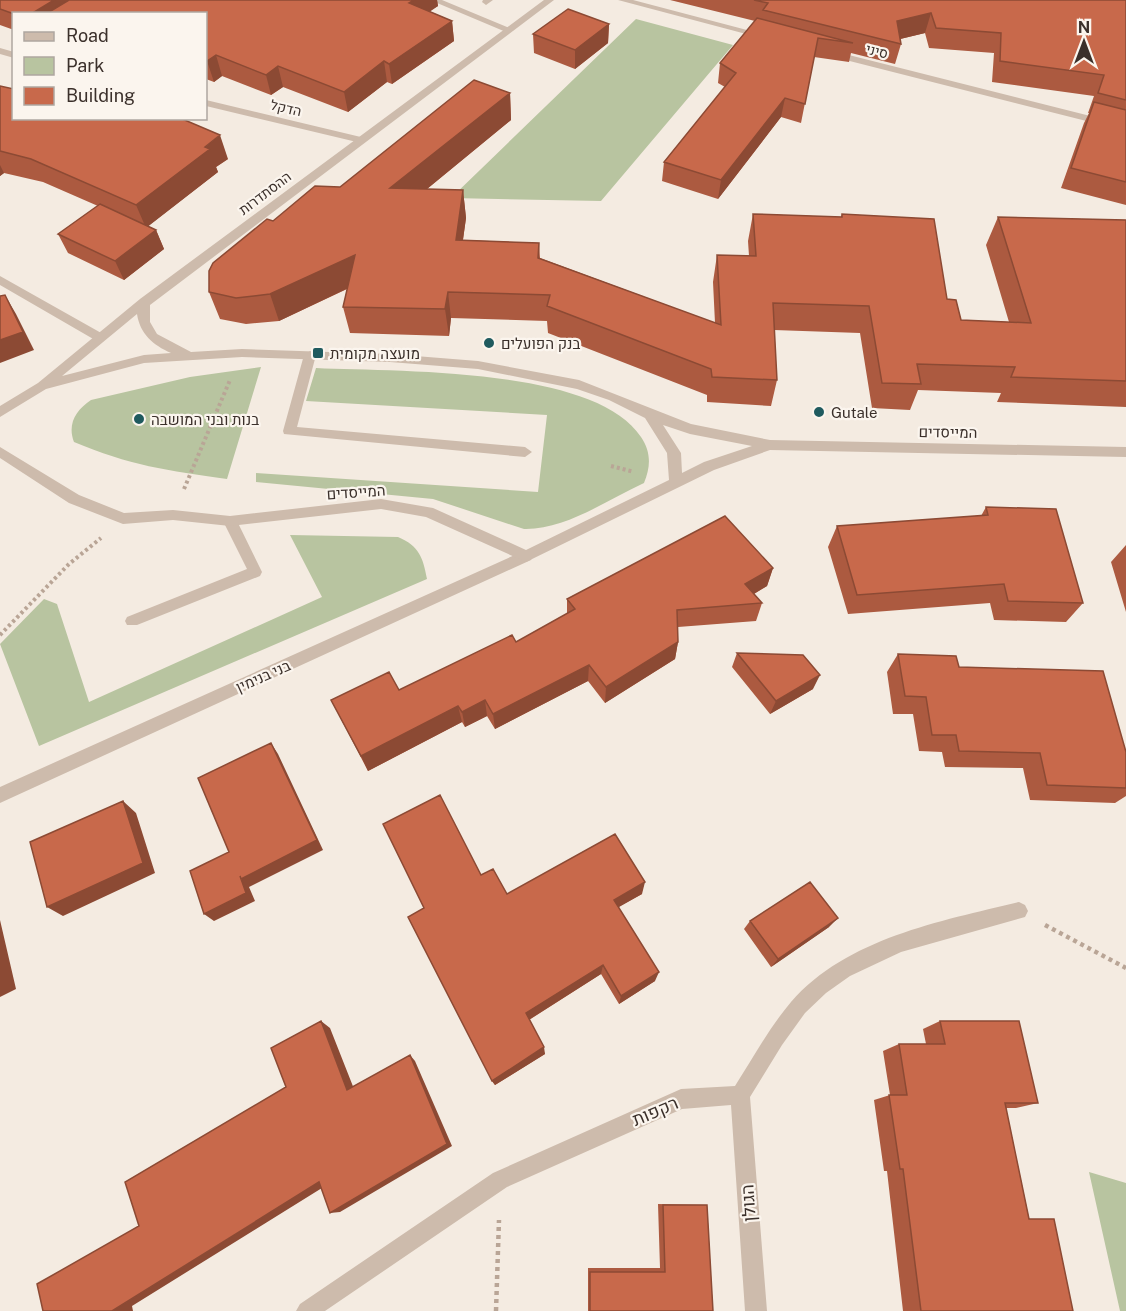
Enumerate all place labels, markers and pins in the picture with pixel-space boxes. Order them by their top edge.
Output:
place label: בנק הפועלים [501,335,580,352]
marker: בנק הפועלים [482,336,496,350]
place label: מועצה מקומית [330,345,420,362]
marker: מועצה מקומית [311,346,325,360]
place label: Gutale [831,404,877,421]
marker: Gutale [812,405,826,419]
place label: בנות ובני המושבה [151,411,259,428]
marker: בנות ובני המושבה [132,412,146,426]

